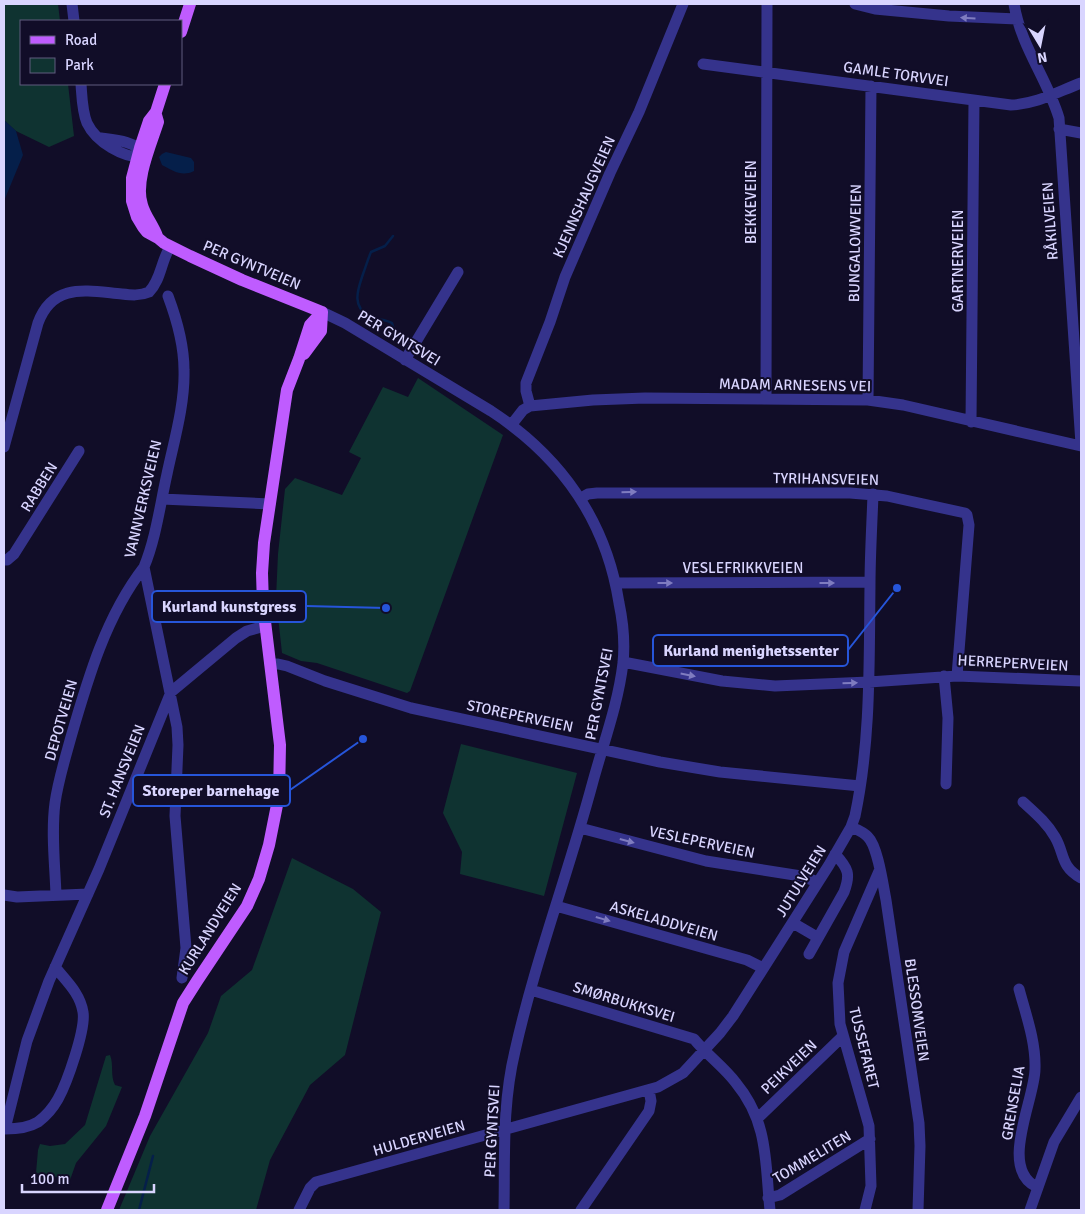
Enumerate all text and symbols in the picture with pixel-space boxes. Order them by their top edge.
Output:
one-way arrow [960,13,976,21]
legend [20,20,182,85]
north arrow [1015,20,1065,70]
text: Road [65,31,97,49]
text: N [1036,48,1048,67]
text: Park [65,56,94,74]
street label: GAMLE TORVVEI [842,58,950,90]
street label: KJENNSHAUGVEIEN [549,133,619,261]
street label: BEKKEVEIEN [742,160,760,244]
street label: RÅKILVEIEN [1038,181,1062,261]
street label: BUNGALOWVEIEN [845,184,865,302]
street label: GARTNERVEIEN [949,210,967,312]
street label: PER GYNTVEIEN [201,236,303,294]
street label: PER GYNTSVEI [354,306,444,370]
street label: MADAM ARNESENS VEI [719,375,871,395]
street label: VANNVERKSVEIEN [121,438,165,560]
street label: RABBEN [17,459,61,515]
street label: TYRIHANSVEIEN [773,469,879,489]
one-way arrow [621,488,637,496]
street label: VESLEFRIKKVEIEN [683,559,803,577]
one-way arrow [657,579,673,587]
one-way arrow [819,579,835,587]
callout: Kurland kunstgress [152,591,306,622]
text: Kurland kunstgress [162,597,296,617]
callout: Kurland menighetssenter [653,635,848,666]
text: Kurland menighetssenter [663,641,839,661]
street label: PER GYNTSVEI [581,646,617,742]
street label: HERREPERVEIEN [957,651,1069,675]
one-way arrow [680,672,696,680]
street label: DEPOTVEIEN [41,677,81,763]
one-way arrow [842,678,858,686]
street label: STOREPERVEIEN [465,696,575,736]
street label: ST. HANSVEIEN [95,722,149,820]
callout: Storeper barnehage [133,775,290,806]
text: Storeper barnehage [143,781,279,801]
street label: VESLEPERVEIEN [648,822,756,862]
one-way arrow [620,837,635,845]
street label: JUTULVEIEN [772,842,830,920]
street label: KURLANDVEIEN [175,880,245,978]
street label: ASKELADDVEIEN [608,897,720,945]
one-way arrow [595,915,610,923]
street label: BLESSOMVEIEN [901,957,933,1063]
street label: SMØRBUKKSVEI [571,978,677,1026]
street label: TUSSEFARET [845,1005,883,1091]
street label: PEIKVEIEN [757,1036,821,1098]
street label: GRENSELIA [998,1064,1028,1142]
street label: PER GYNTSVEI [481,1084,503,1178]
street label: HULDERVEIEN [371,1116,467,1160]
street label: TOMMELITEN [770,1127,854,1187]
scale bar [22,1162,155,1194]
text: 100 m [30,1170,70,1188]

